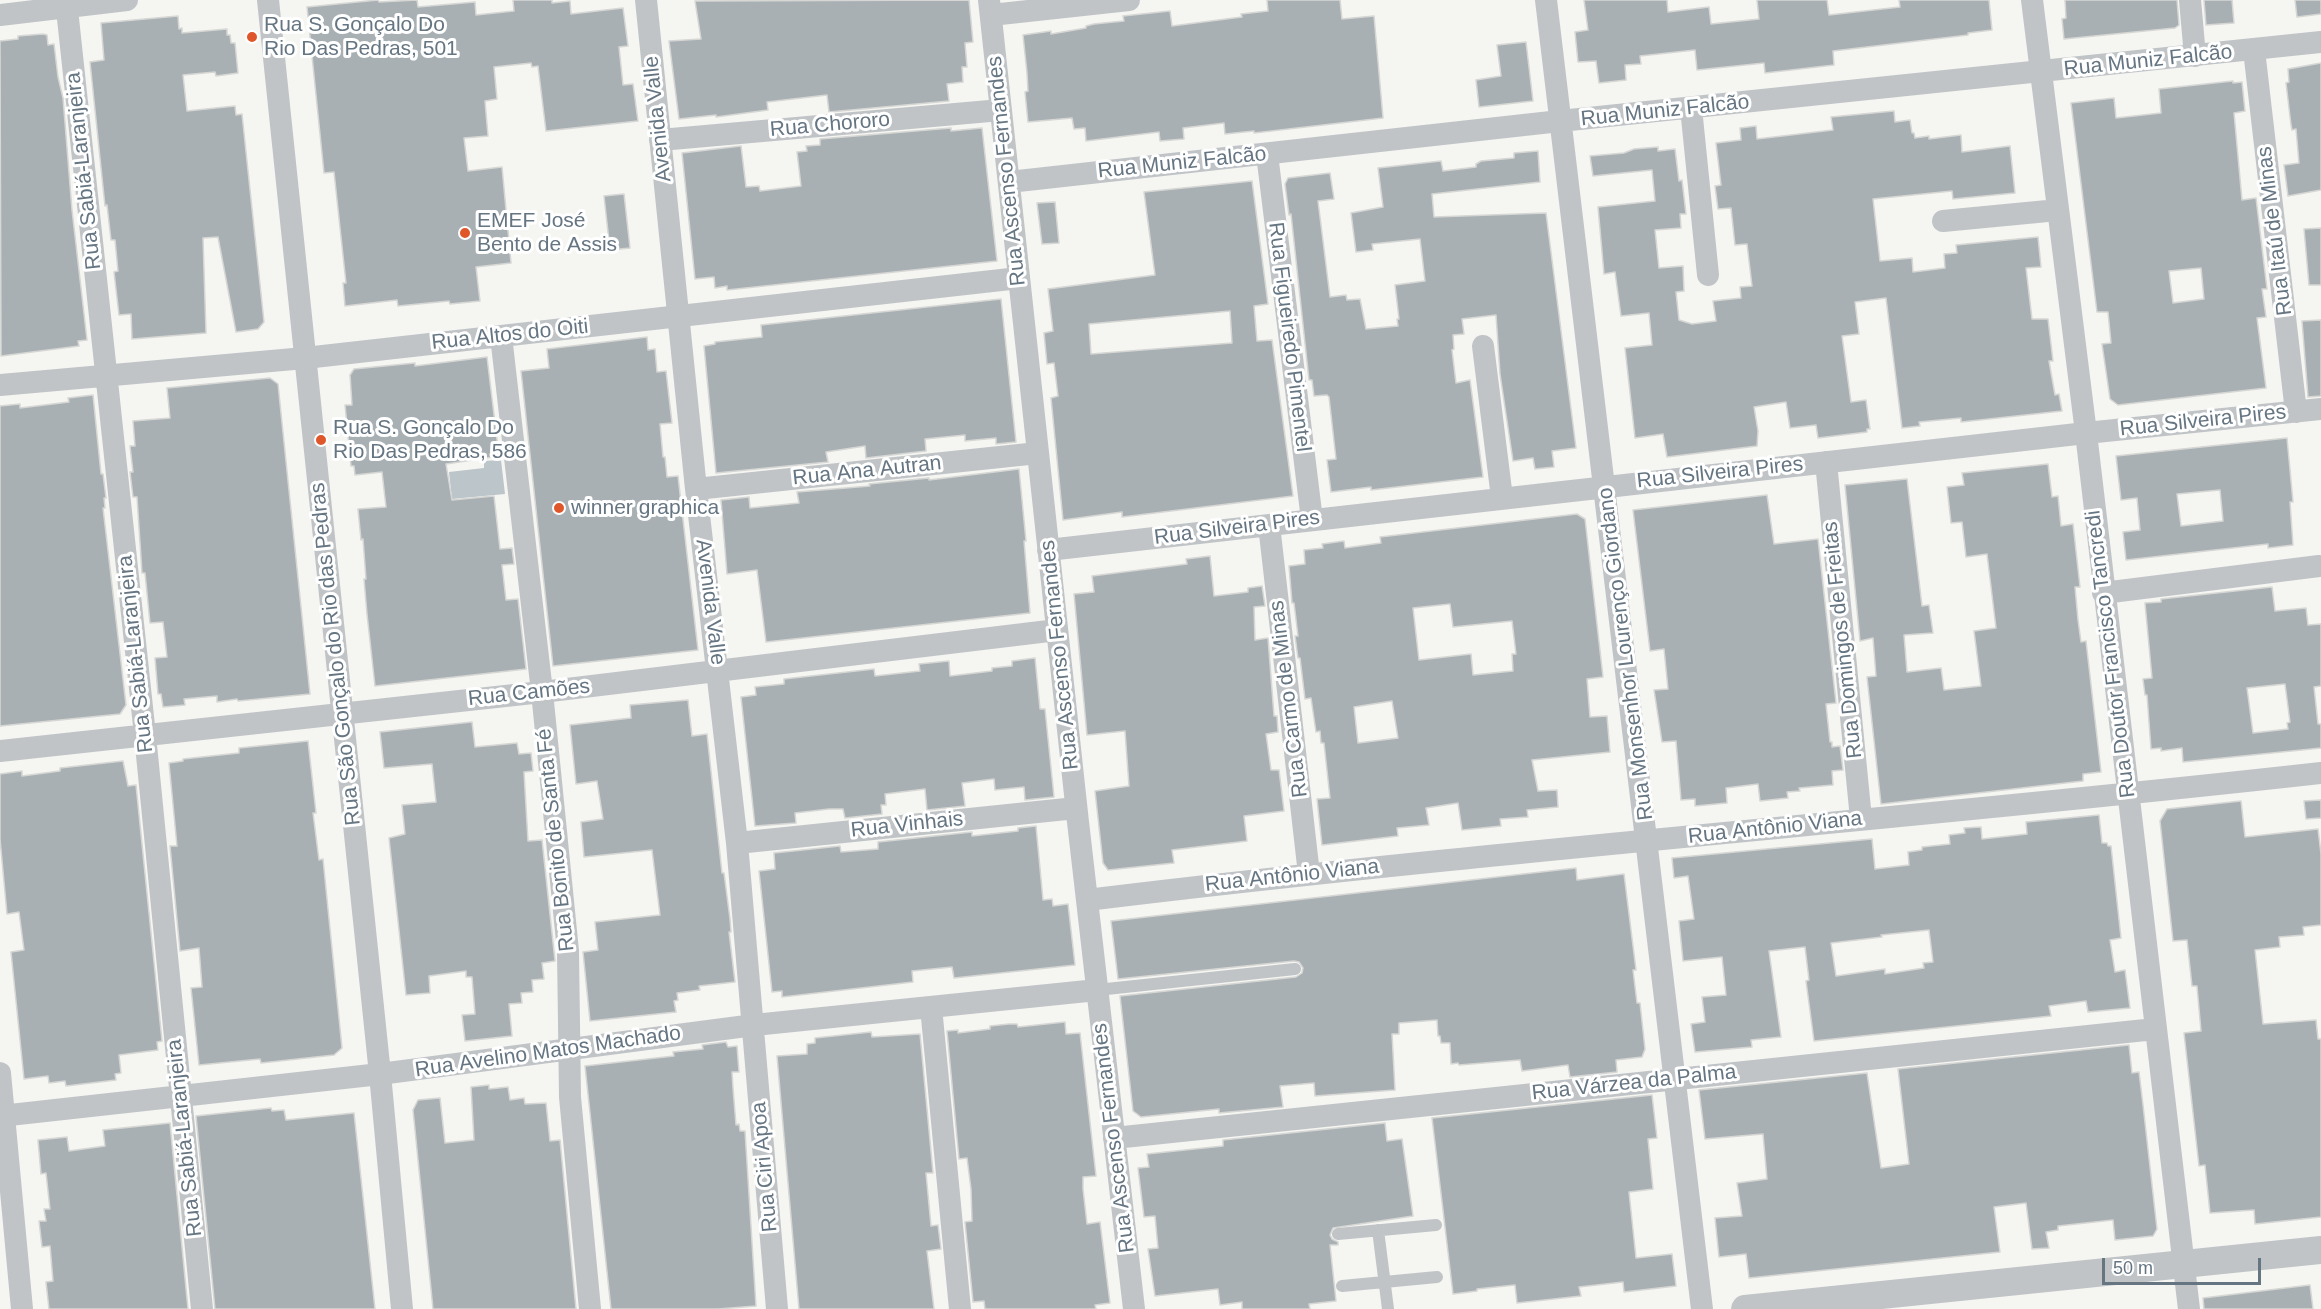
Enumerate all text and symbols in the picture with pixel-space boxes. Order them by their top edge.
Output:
place label: Rua S. Gonçalo Do Rio Das Pedras, 501 [264,12,458,62]
marker: Rua S. Gonçalo Do Rio Das Pedras, 501 [245,30,259,44]
street label: Rua Muniz Falcão [2063,40,2233,82]
street label: Avenida Valle [639,55,677,183]
street label: Rua Ascenso Fernandes [982,55,1032,287]
street label: Rua Sabiá-Laranjeira [61,71,107,271]
street label: Rua Muniz Falcão [1580,90,1750,132]
street label: Rua Chororo [769,107,891,143]
street label: Rua Muniz Falcão [1097,142,1267,184]
street label: Rua Itaú de Minas [2252,145,2298,317]
place label: EMEF José Bento de Assis [477,208,617,258]
street label: Rua Figueiredo Pimentel [1262,221,1316,453]
marker: EMEF José Bento de Assis [458,226,472,240]
street label: Rua Altos do Oiti [430,314,590,356]
street label: Rua Silveira Pires [2119,400,2287,442]
place label: Rua S. Gonçalo Do Rio Das Pedras, 586 [333,415,527,465]
marker: Rua S. Gonçalo Do Rio Das Pedras, 586 [314,433,328,447]
street label: Rua Ana Autran [791,451,943,491]
street label: Rua Silveira Pires [1636,452,1804,494]
street label: Rua São Gonçalo do Rio das Pedras [305,481,367,827]
street label: Rua Monsenhor Lourenço Giordano [1593,486,1659,822]
place label: winner graphica [571,495,719,521]
marker: winner graphica [552,501,566,515]
street label: Rua Silveira Pires [1153,505,1321,551]
street label: Rua Doutor Francisco Tancredi [2081,509,2141,799]
street label: Rua Domingos de Freitas [1818,520,1868,760]
street label: Avenida Valle [690,538,730,666]
street label: Rua Ascenso Fernandes [1035,539,1085,771]
street label: Rua Sabiá-Laranjeira [113,554,159,754]
street label: Rua Carmo de Minas [1264,599,1314,799]
street label: Rua Camões [467,674,591,712]
street label: Rua Bonito de Santa Fé [532,727,580,953]
street label: Rua Antônio Viana [1687,806,1863,850]
street label: Rua Vinhais [850,807,964,843]
street label: Rua Antônio Viana [1204,854,1380,898]
street label: Rua Avelino Matos Machado [414,1021,682,1083]
street label: Rua Ascenso Fernandes [1087,1022,1141,1254]
street label: Rua Sabiá-Laranjeira [162,1038,208,1238]
street label: Rua Várzea da Palma [1531,1060,1737,1106]
street label: Rua Ciri Apoa [747,1101,783,1233]
scale bar [2105,1246,2264,1284]
text: 50 m [2113,1258,2153,1278]

